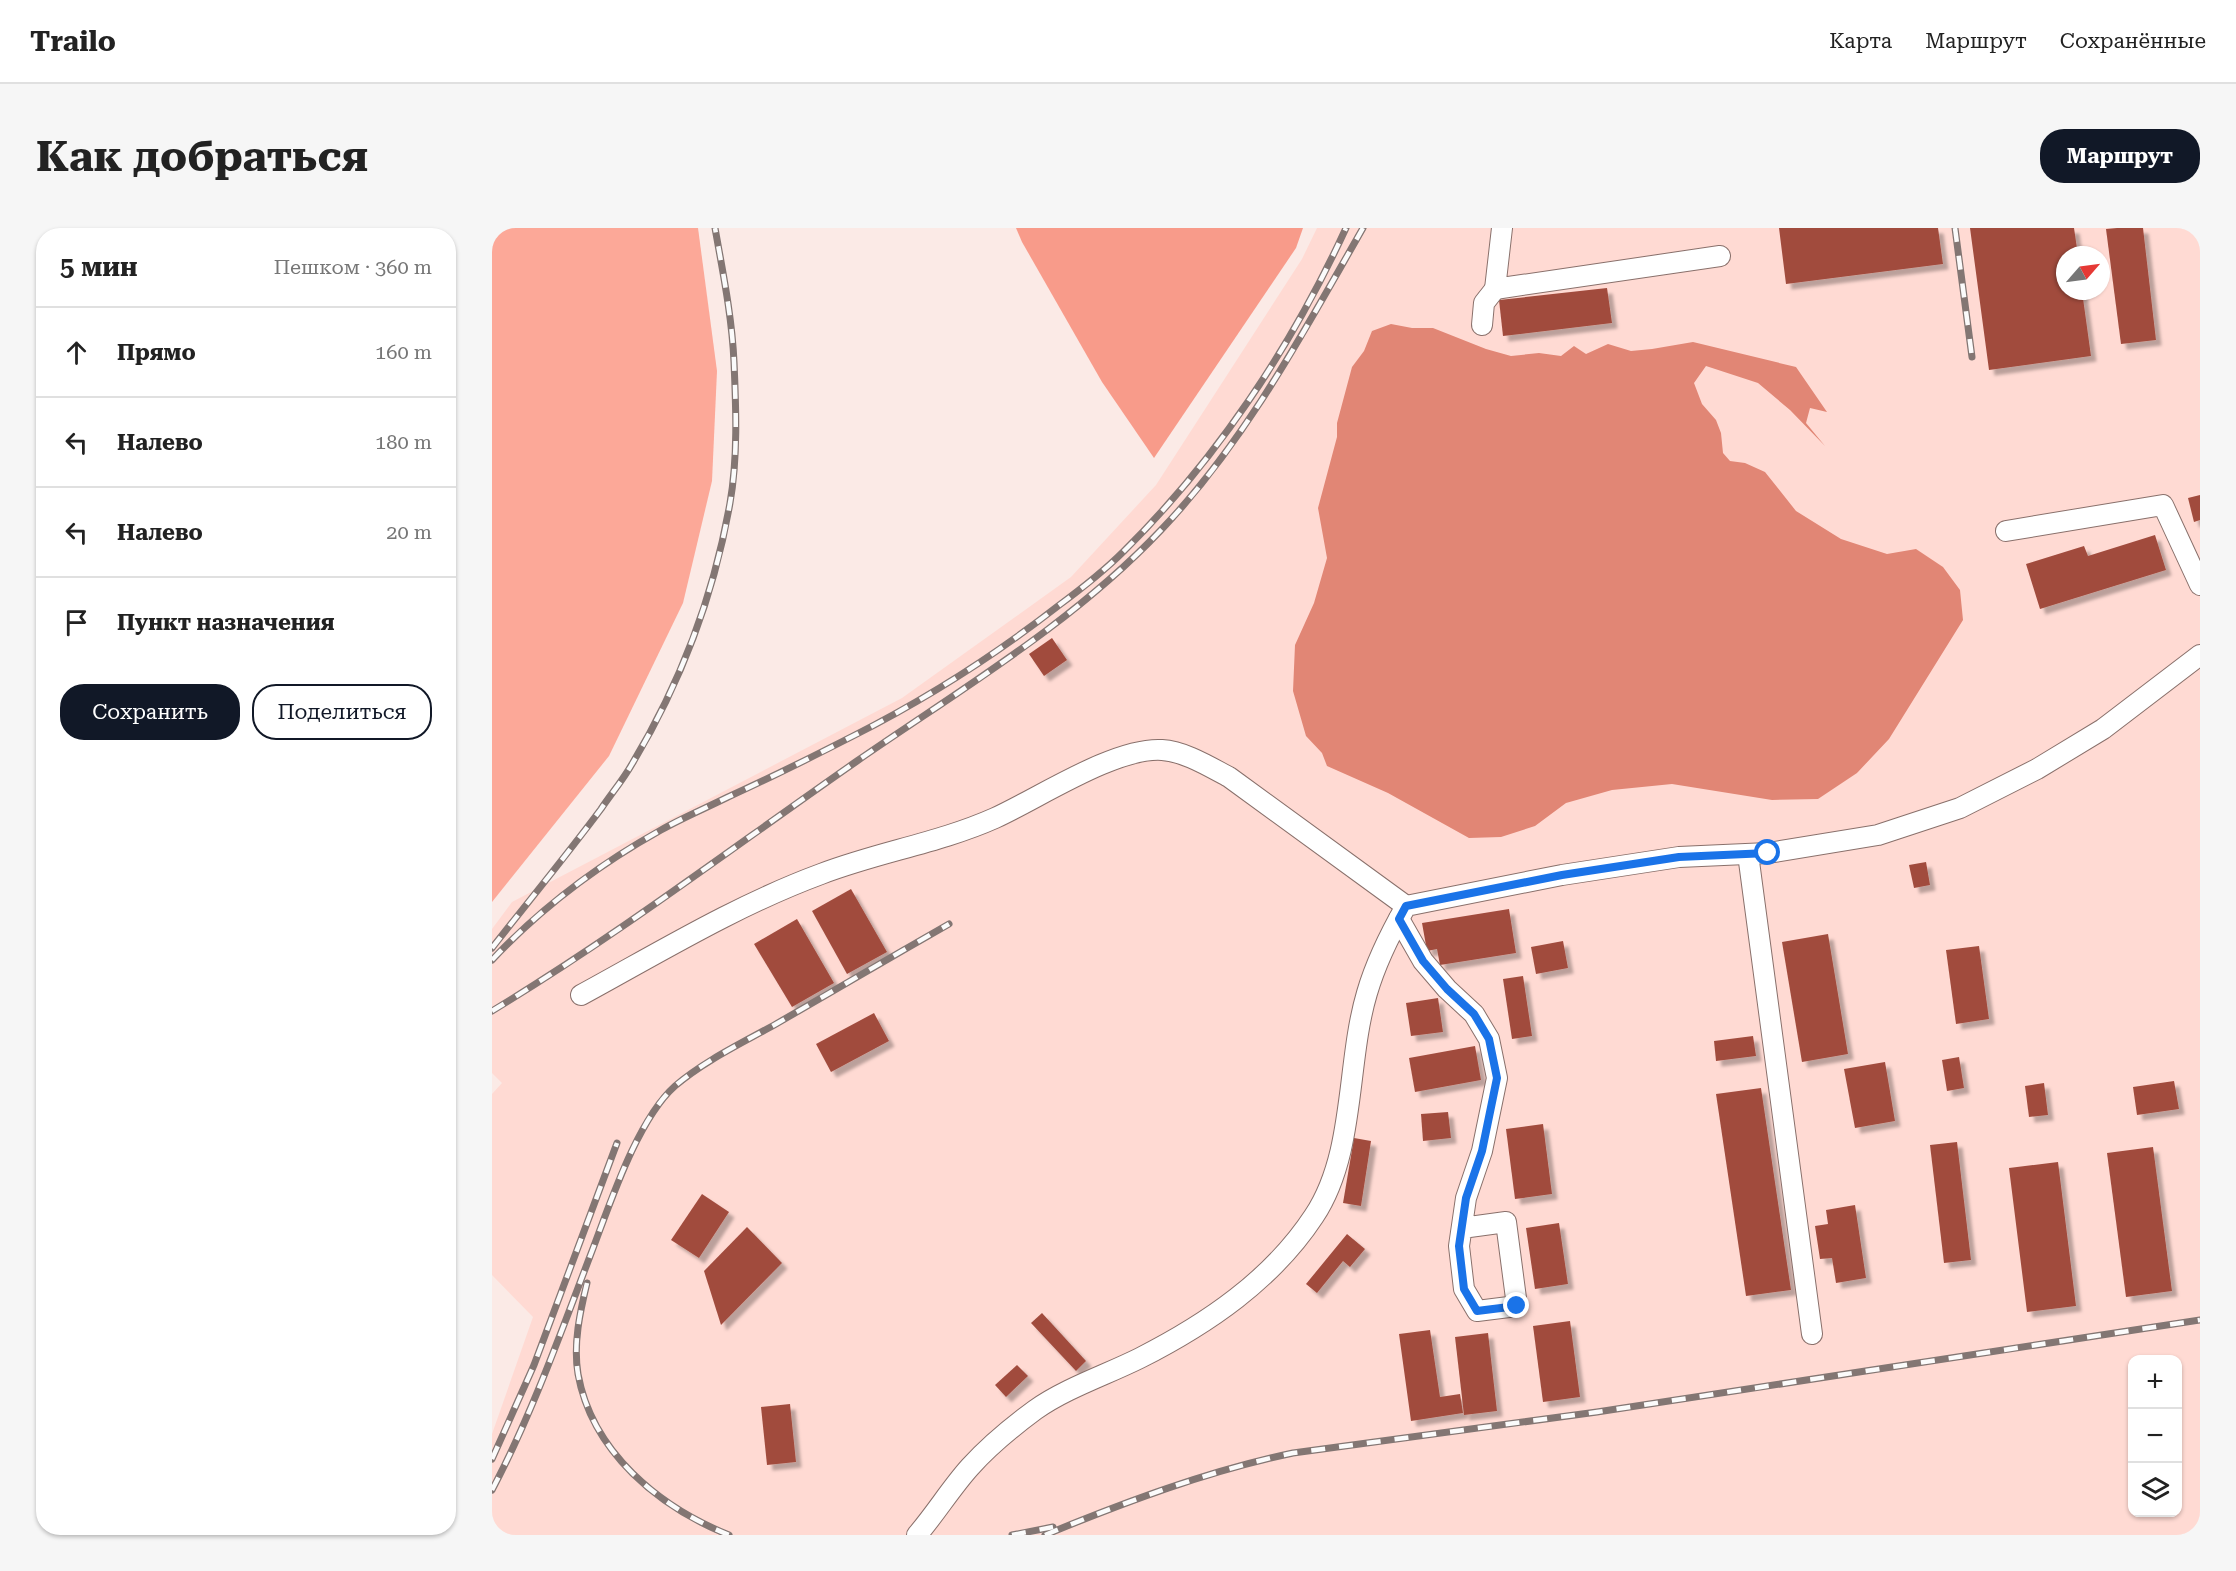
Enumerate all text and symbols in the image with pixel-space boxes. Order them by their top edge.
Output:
text: Trailo [30,25,116,58]
text: Карта [1829,29,1892,53]
text: Маршрут [1925,29,2027,53]
text: Сохранённые [2060,29,2206,53]
button: Маршрут [2040,129,2200,183]
text: Как добраться [36,132,368,181]
north arrow [2056,246,2110,300]
text: 5 мин [60,252,138,282]
text: Пешком · 360 m [274,255,432,279]
icon: ahead [60,336,93,369]
text: Прямо [117,340,196,365]
text: 160 m [375,340,432,364]
icon: left [60,426,93,459]
text: Налево [117,430,203,455]
text: 180 m [375,430,432,454]
icon: left [60,516,93,549]
text: Налево [117,520,203,545]
text: 20 m [386,520,432,544]
icon: arrive [60,606,93,639]
text: Пункт назначения [117,610,335,635]
button: Сохранить [60,684,240,740]
button: Поделиться [252,684,432,740]
route start [1754,839,1780,865]
route end [1503,1292,1529,1318]
map controls [2128,1355,2182,1517]
button: + [2128,1355,2182,1409]
button: − [2128,1409,2182,1463]
button: layers [2128,1463,2182,1517]

